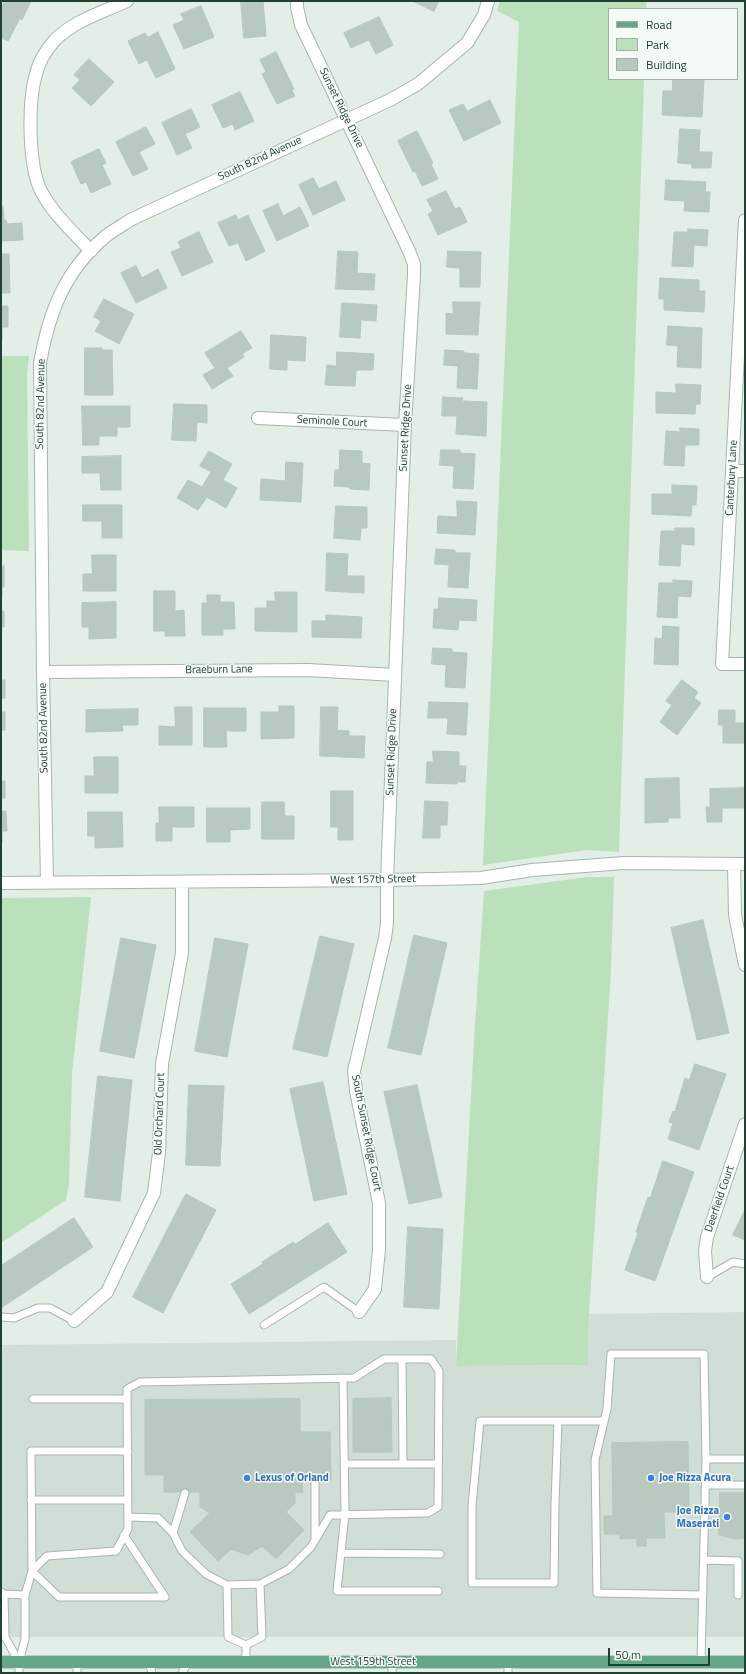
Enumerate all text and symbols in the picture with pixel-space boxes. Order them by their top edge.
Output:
legend [608,8,738,80]
text: Road [646,15,672,34]
text: Park [646,35,669,54]
text: Building [646,55,687,74]
street label: Sunset Ridge Drive [316,66,366,150]
street label: South 82nd Avenue [216,134,304,184]
street label: South 82nd Avenue [34,359,48,449]
street label: Sunset Ridge Drive [397,384,415,472]
street label: Seminole Court [296,414,368,430]
street label: Canterbury Lane [723,440,741,516]
street label: Braeburn Lane [185,663,253,677]
street label: South 82nd Avenue [37,683,51,773]
street label: Sunset Ridge Drive [384,708,400,796]
street label: West 157th Street [330,873,416,887]
street label: Old Orchard Court [152,1073,168,1155]
street label: South Sunset Ridge Court [348,1074,384,1192]
street label: Deerfield Court [702,1164,738,1234]
place label: Lexus of Orland [255,1471,329,1485]
place label: Joe Rizza Acura [659,1471,731,1485]
marker: Lexus of Orland [242,1473,252,1483]
marker: Joe Rizza Acura [646,1473,656,1483]
place label: Joe Rizza Maserati [677,1504,719,1530]
marker: Joe Rizza Maserati [722,1512,732,1522]
scale bar [610,1640,712,1666]
text: 50 m [615,1645,641,1664]
street label: West 159th Street [330,1655,416,1669]

